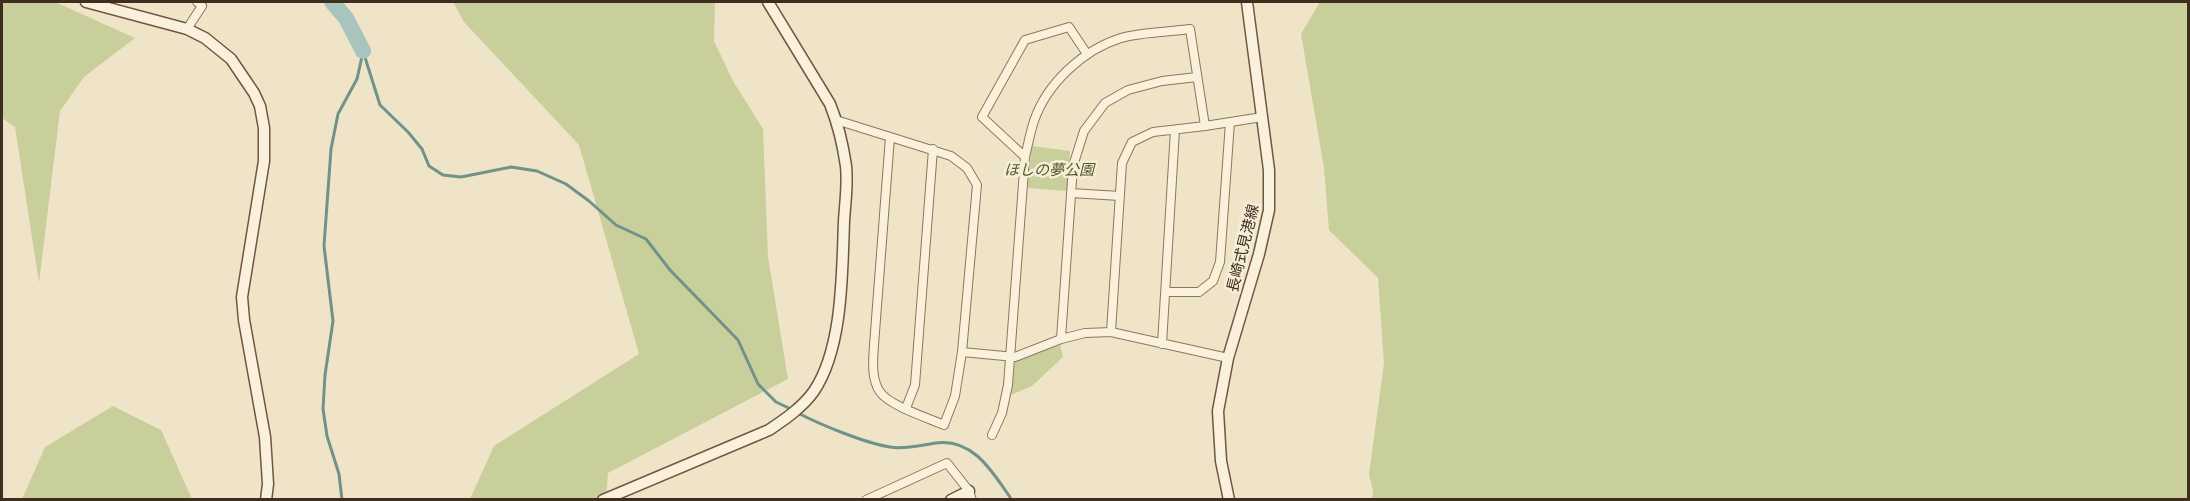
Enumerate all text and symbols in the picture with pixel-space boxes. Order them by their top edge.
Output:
park label: ほしの夢公園 [1004,159,1096,179]
street label: 長崎式見港線 [1221,202,1263,294]

